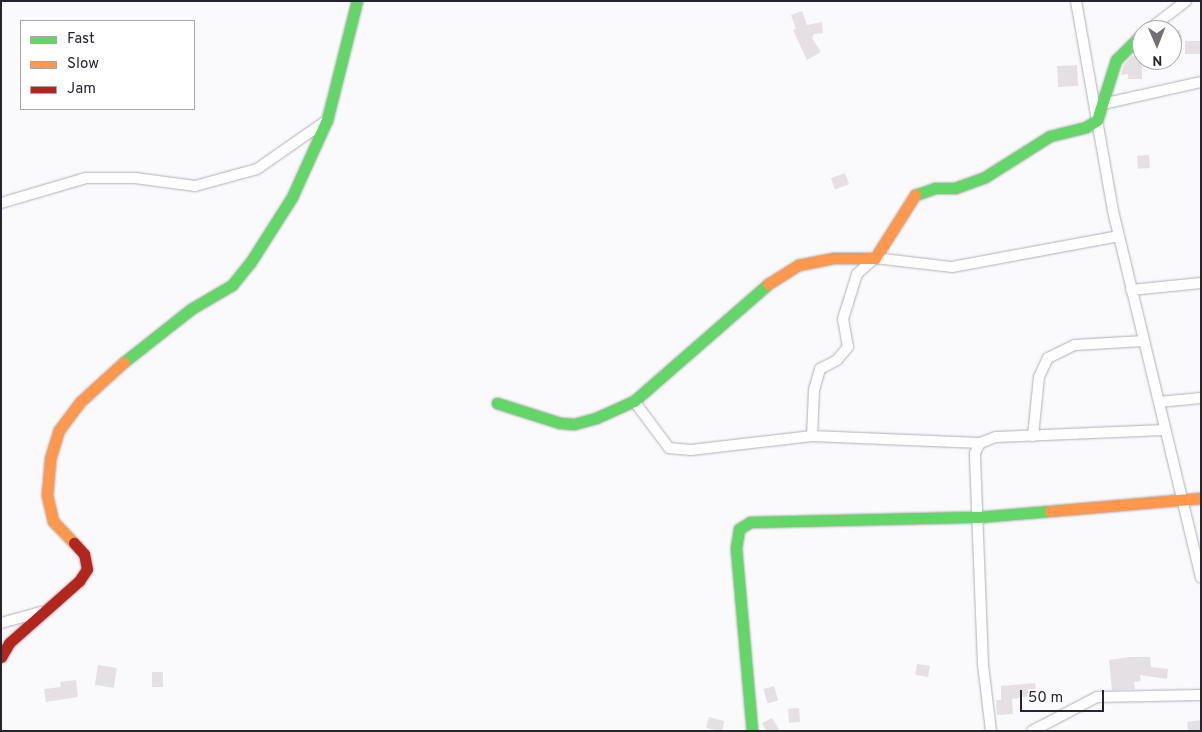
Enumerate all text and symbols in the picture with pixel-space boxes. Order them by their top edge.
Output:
legend [20,20,195,110]
north arrow [1132,20,1182,70]
text: Fast [67,30,95,49]
text: N [1152,51,1162,68]
text: Slow [67,55,99,74]
text: Jam [67,80,96,99]
scale bar [1022,680,1106,712]
text: 50 m [1028,689,1063,708]

